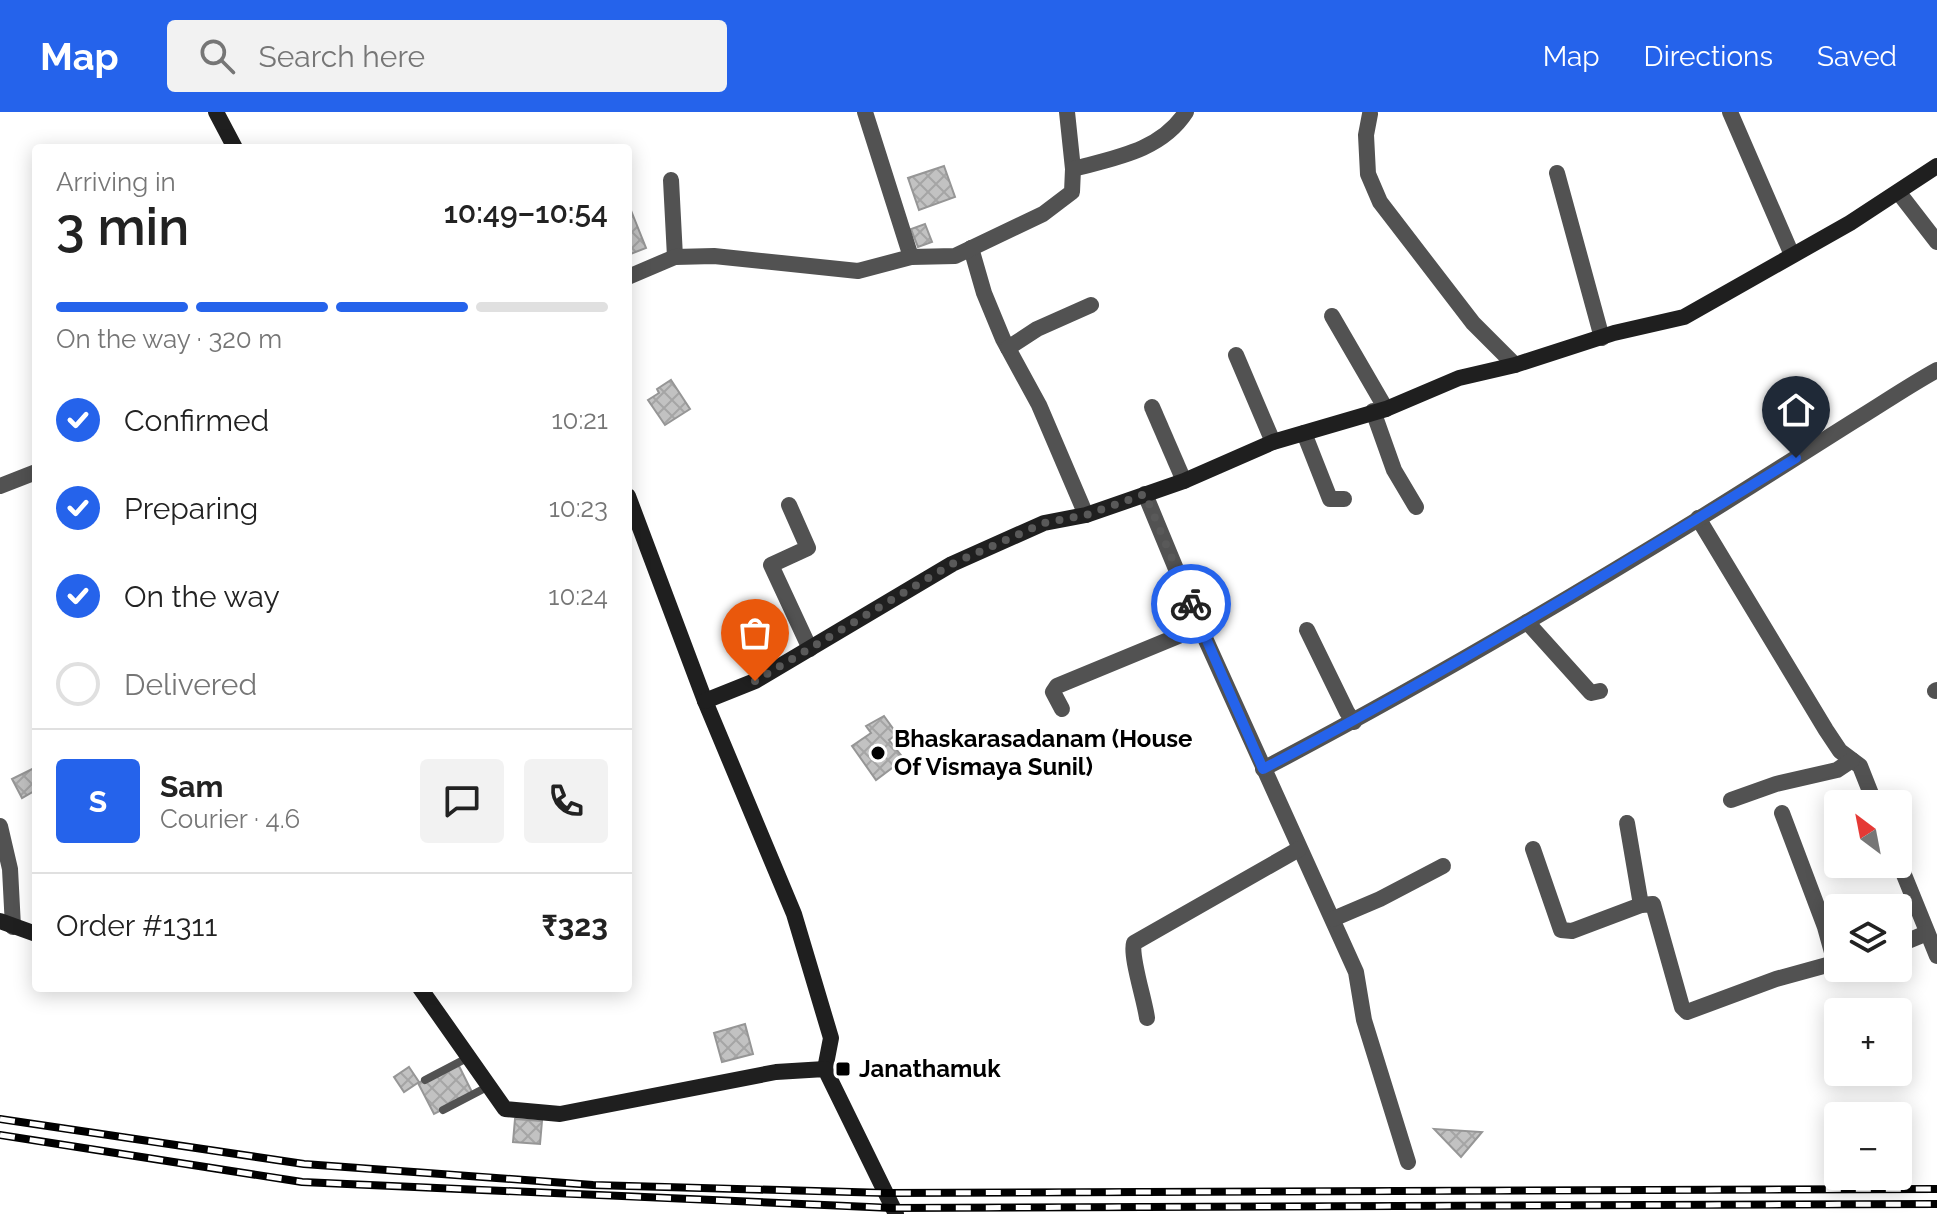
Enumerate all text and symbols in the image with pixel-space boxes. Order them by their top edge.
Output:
search box [167,20,727,92]
text: Map [40,34,119,79]
icon: search [195,34,239,78]
text: Search here [259,39,425,74]
text: Map [1543,40,1600,73]
text: Directions [1644,40,1773,73]
text: Saved [1817,40,1897,73]
text: Arriving in [56,167,176,197]
text: 10:49–10:54 [444,195,608,230]
text: 3 min [56,196,189,257]
text: On the way · 320 m [56,324,282,354]
pin [1762,376,1830,458]
icon: home [1774,388,1818,432]
icon: check [56,398,100,442]
text: Confirmed [124,403,269,438]
text: 10:21 [551,405,608,435]
icon: check [56,486,100,530]
text: Preparing [124,491,258,526]
text: 10:23 [549,493,608,523]
courier [1151,564,1231,644]
icon: check [56,574,100,618]
text: On the way [124,579,280,614]
text: 10:24 [548,581,608,611]
icon: bike [1169,582,1213,626]
pin [721,599,789,681]
icon: bag [733,611,777,655]
text: Delivered [124,667,257,702]
place label: Bhaskarasadanam (House Of Vismaya Sunil) [894,724,1192,781]
marker: Bhaskarasadanam (House Of Vismaya Sunil) [869,744,887,762]
button: chat [420,759,504,843]
button: phone [524,759,608,843]
text: Sam [160,769,223,804]
text: S [89,784,107,819]
north arrow [1824,790,1912,878]
map controls [1824,790,1912,1190]
text: Courier · 4.6 [160,804,300,834]
button: layers [1824,894,1912,982]
text: Order #1311 [56,908,217,943]
text: ₹323 [542,908,608,943]
button: + [1824,998,1912,1086]
place label: Janathamuk [859,1054,1001,1083]
marker: Janathamuk [834,1060,852,1078]
button: − [1824,1102,1912,1190]

